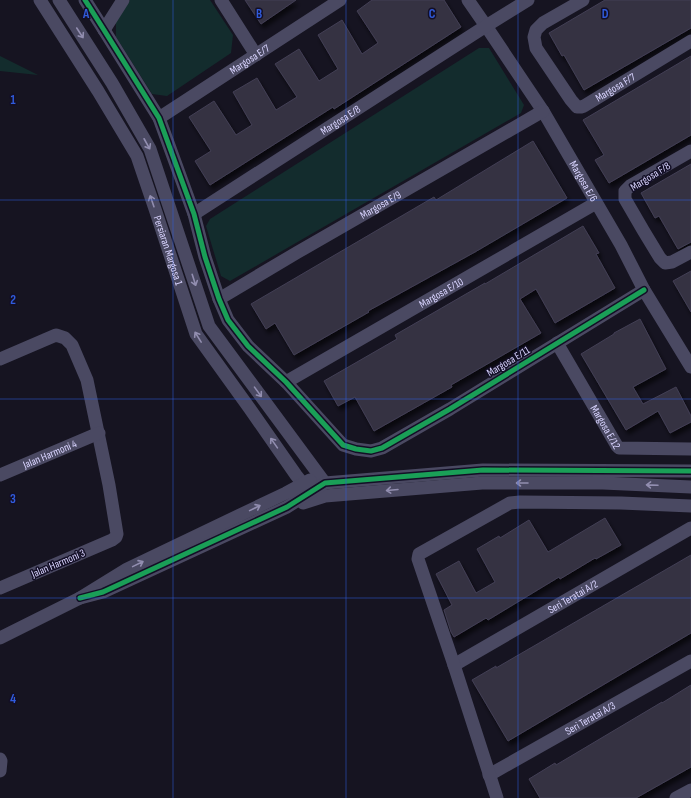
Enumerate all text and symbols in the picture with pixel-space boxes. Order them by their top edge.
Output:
text: A [82,6,90,22]
text: B [256,6,262,22]
text: C [429,6,436,22]
text: D [602,6,609,22]
one-way arrow [76,27,84,38]
street label: Margosa E/7 [227,41,273,77]
street label: Margosa F/7 [593,70,638,105]
text: 1 [10,92,16,108]
street label: Margosa E/8 [318,102,363,138]
one-way arrow [144,138,151,150]
street label: Margosa E/6 [566,159,600,204]
street label: Margosa F/8 [628,159,673,194]
street label: Margosa E/9 [358,188,404,222]
one-way arrow [148,194,155,207]
street label: Persiaran Margosa 1 [151,214,186,287]
one-way arrow [191,274,199,286]
street label: Margosa E/10 [417,275,466,311]
text: 2 [10,292,16,308]
one-way arrow [194,331,202,343]
street label: Margosa E/11 [484,343,532,379]
one-way arrow [254,386,262,397]
street label: Margosa E/12 [587,403,624,452]
street label: Jalan Harmoni 4 [20,437,79,472]
one-way arrow [270,437,278,448]
one-way arrow [516,479,529,487]
one-way arrow [646,482,659,489]
one-way arrow [386,486,399,494]
text: 3 [10,491,16,507]
one-way arrow [249,504,261,511]
street label: Jalan Harmoni 3 [29,546,87,581]
one-way arrow [131,560,143,567]
street label: Seri Teratai A/2 [545,577,601,616]
text: 4 [10,691,16,707]
street label: Seri Teratai A/3 [563,699,618,738]

